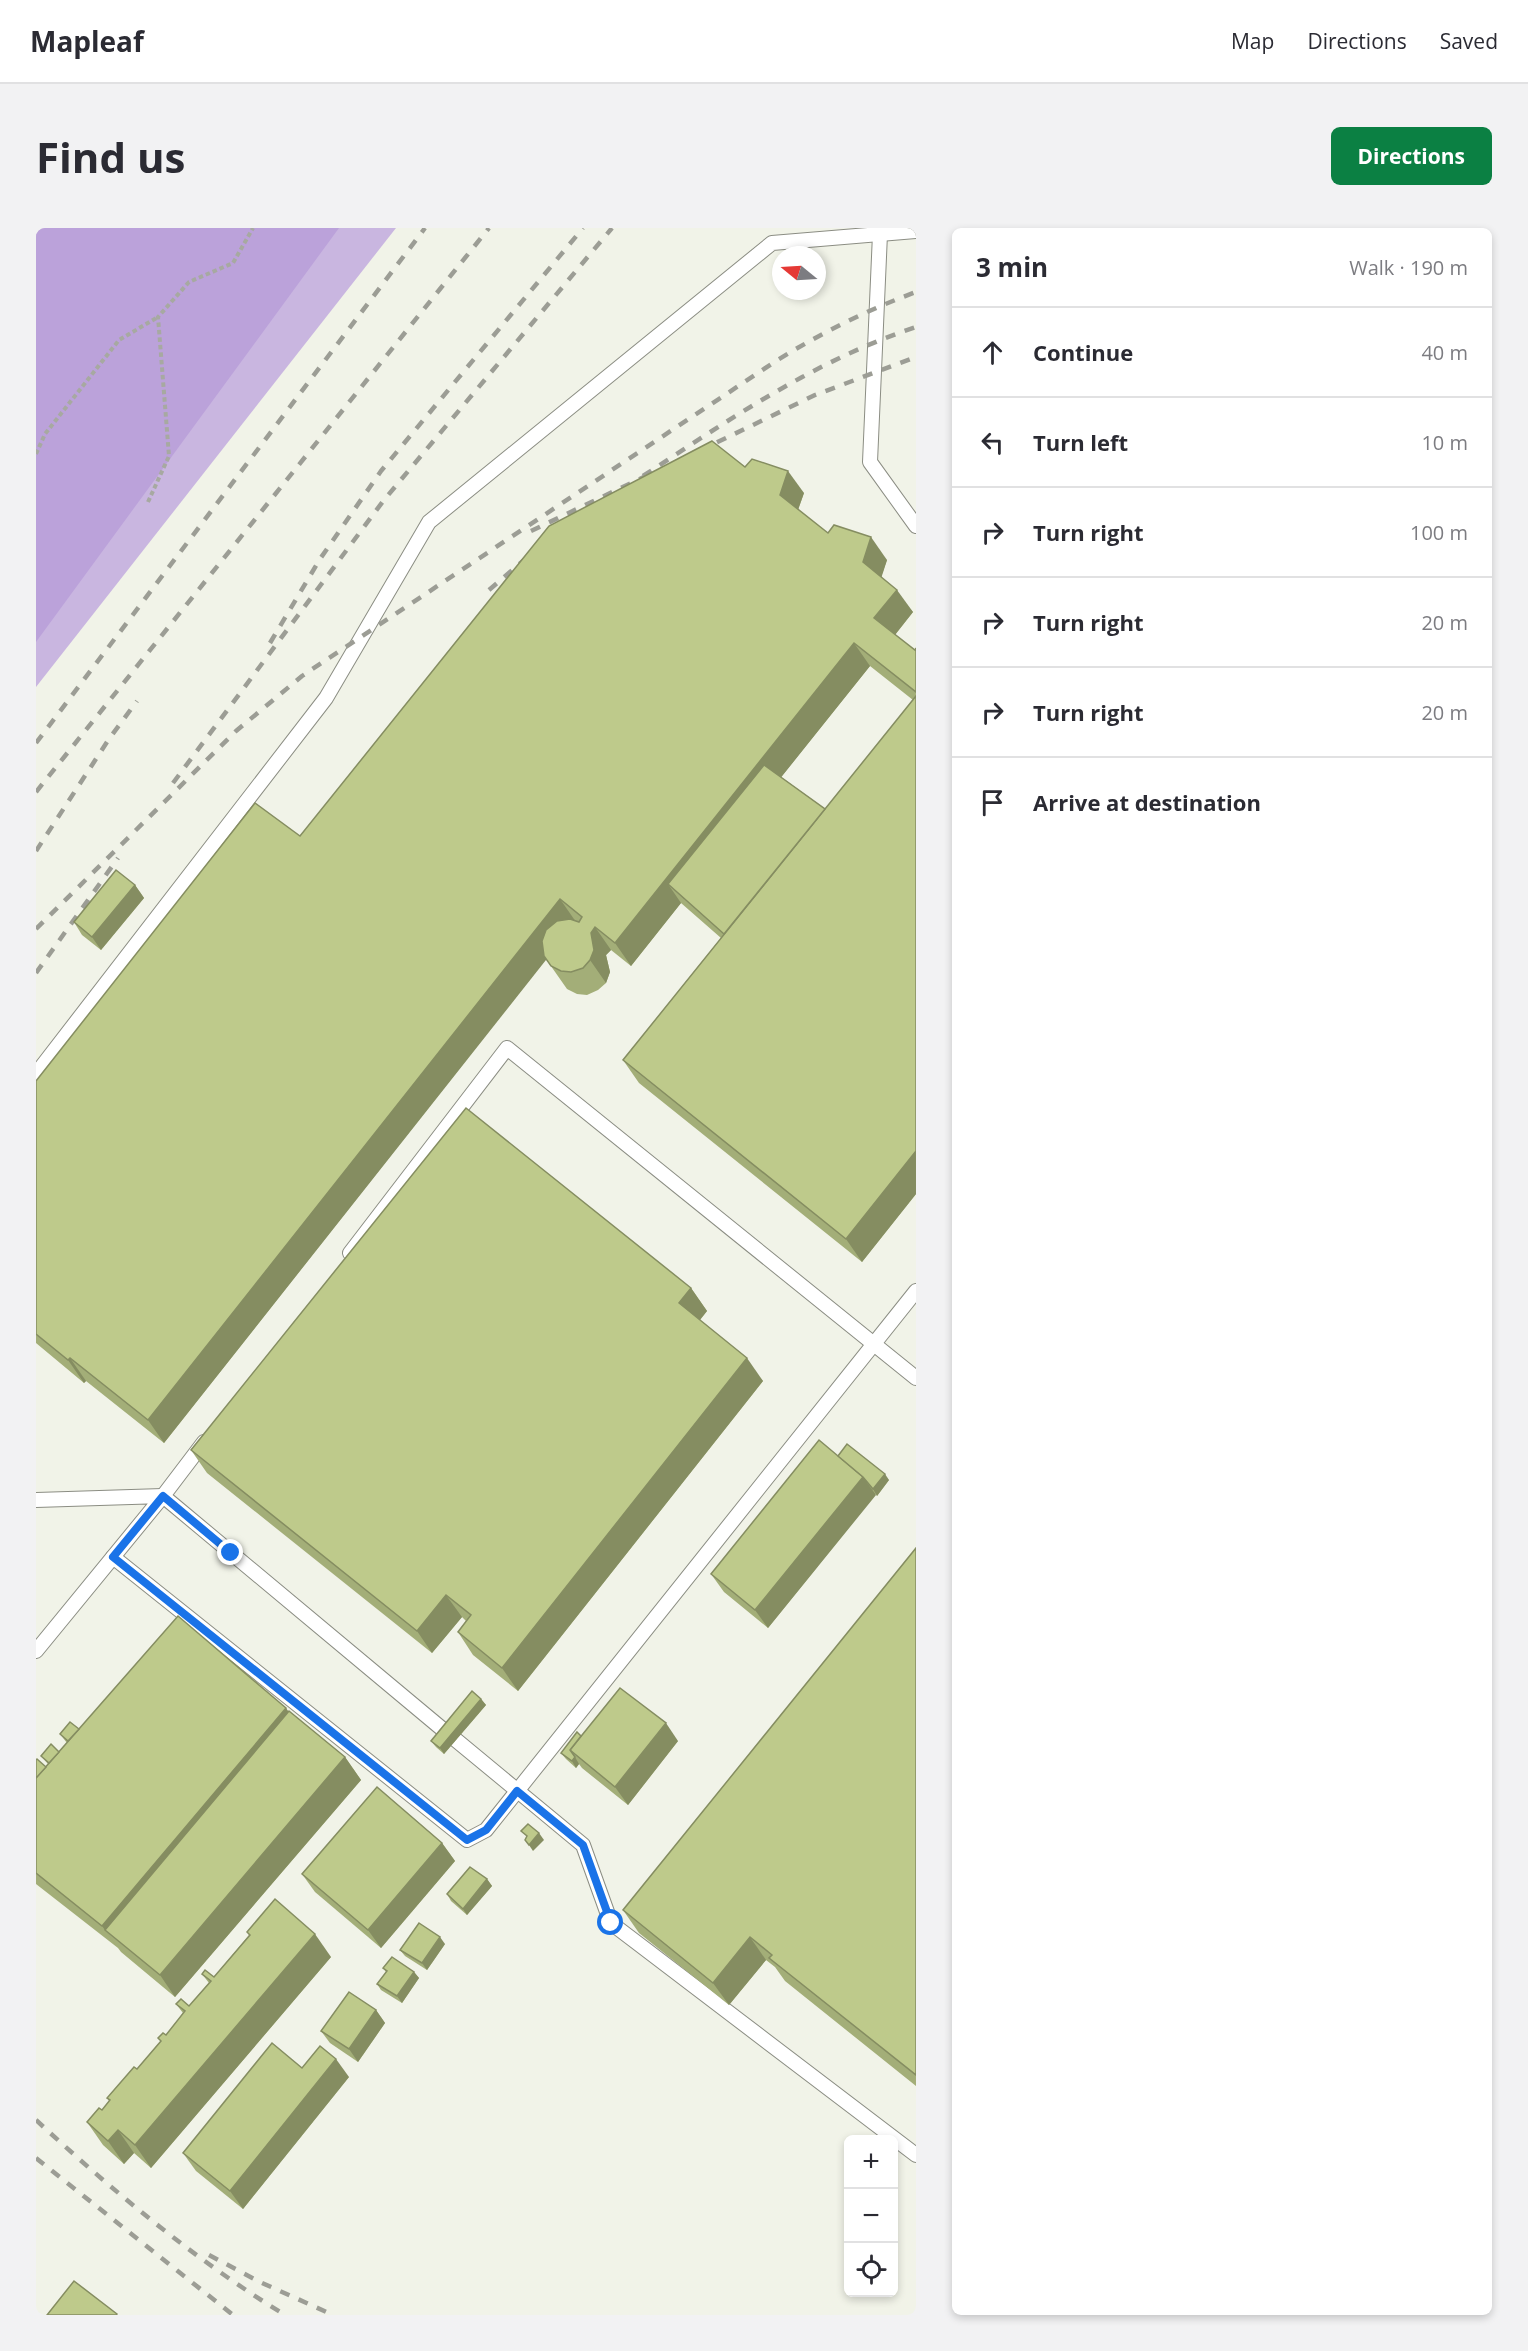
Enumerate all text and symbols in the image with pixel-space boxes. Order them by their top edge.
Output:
text: Mapleaf [30,22,144,60]
text: Map [1231,27,1274,55]
text: Directions [1307,27,1407,55]
text: Saved [1440,27,1498,55]
button: Directions [1331,127,1492,185]
text: Find us [36,128,185,185]
north arrow [772,246,826,300]
text: 3 min [976,249,1048,285]
text: Walk · 190 m [1349,254,1468,281]
icon: ahead [976,336,1009,369]
text: Continue [1033,337,1133,367]
text: 40 m [1421,339,1468,366]
icon: left [976,426,1009,459]
text: Turn left [1033,427,1128,457]
text: 10 m [1421,429,1468,456]
icon: right [976,516,1009,549]
text: Turn right [1033,517,1144,547]
text: 100 m [1410,519,1468,546]
icon: right [976,606,1009,639]
text: Turn right [1033,607,1144,637]
text: 20 m [1421,609,1468,636]
icon: right [976,696,1009,729]
text: Turn right [1033,697,1144,727]
text: 20 m [1421,699,1468,726]
icon: arrive [976,786,1009,819]
text: Arrive at destination [1033,787,1261,817]
route end [217,1539,243,1565]
route start [597,1909,623,1935]
map controls [844,2135,898,2297]
button: + [844,2135,898,2189]
button: − [844,2189,898,2243]
button: locate [844,2243,898,2297]

